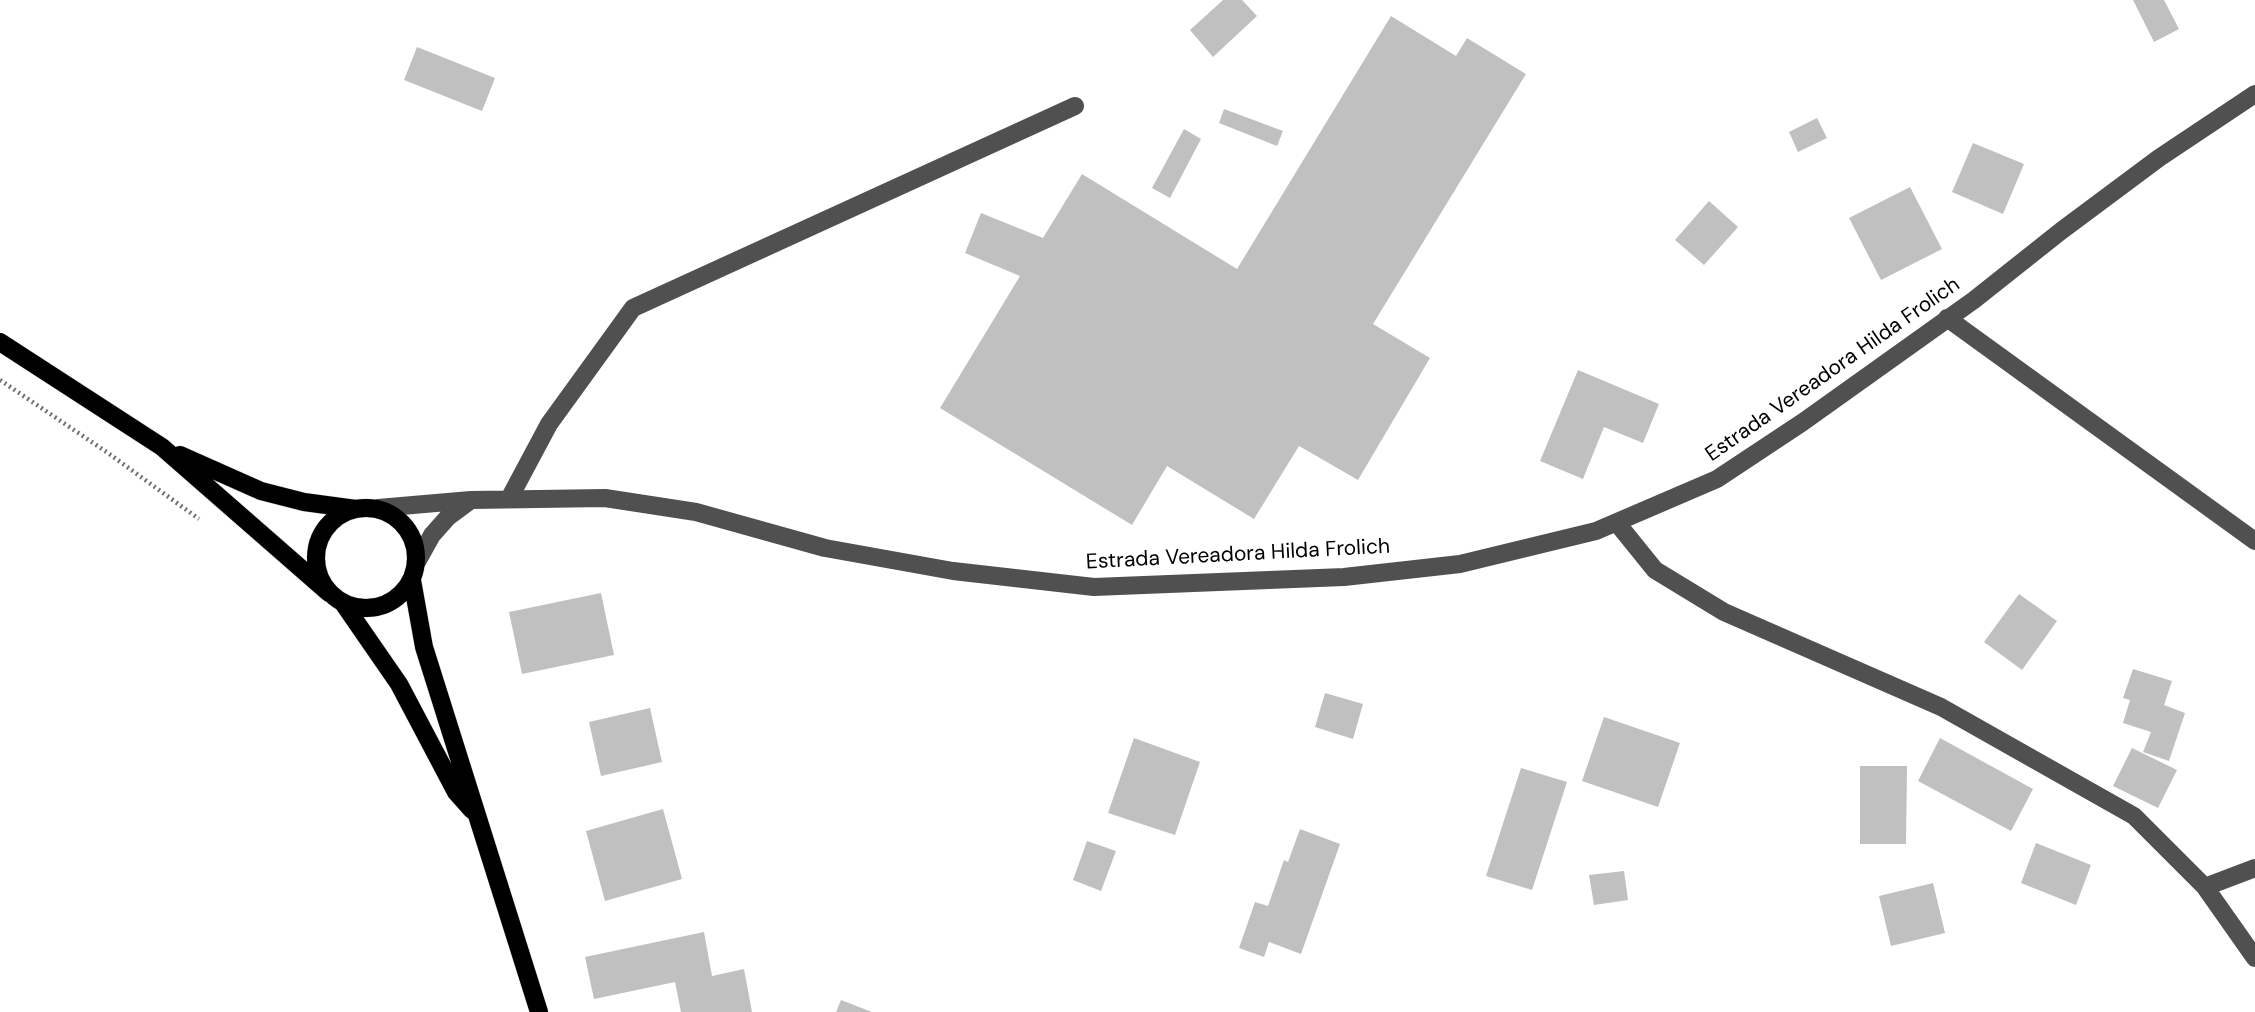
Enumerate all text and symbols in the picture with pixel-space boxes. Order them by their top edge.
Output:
street label: Estrada Vereadora Hilda Frolich [1701,272,1965,468]
street label: Estrada Vereadora Hilda Frolich [1085,534,1391,576]

